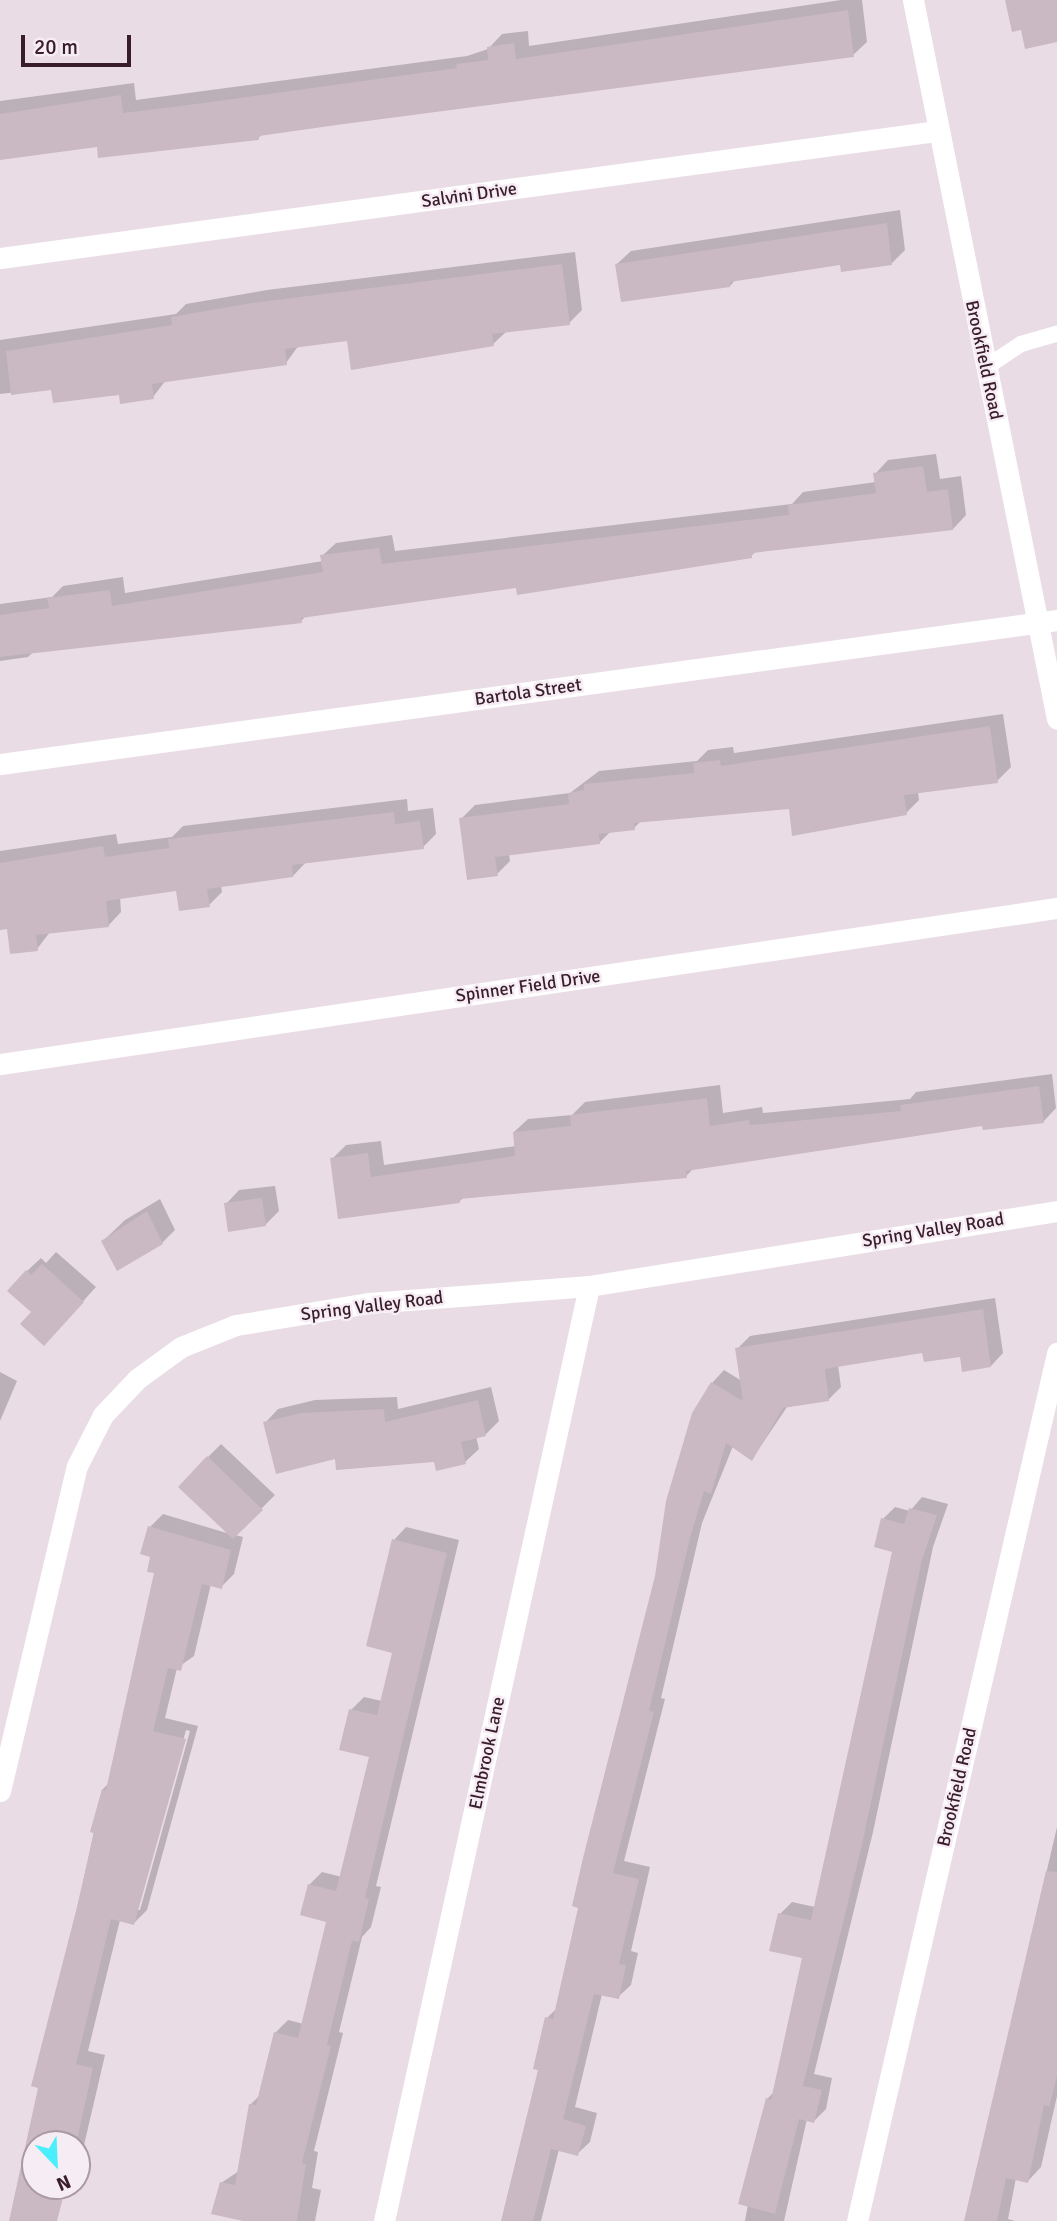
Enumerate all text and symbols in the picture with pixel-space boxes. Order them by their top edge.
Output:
scale bar [24,21,135,65]
text: 20 m [34,34,78,60]
street label: Salvini Drive [420,178,518,212]
street label: Brookfield Road [961,298,1007,422]
street label: Bartola Street [473,674,583,710]
street label: Spinner Field Drive [454,965,602,1007]
street label: Spring Valley Road [861,1208,1005,1252]
street label: Spring Valley Road [300,1287,444,1325]
street label: Elmbrook Lane [465,1695,509,1811]
street label: Brookfield Road [933,1725,981,1849]
north arrow [21,2130,91,2200]
text: N [53,2169,74,2196]

